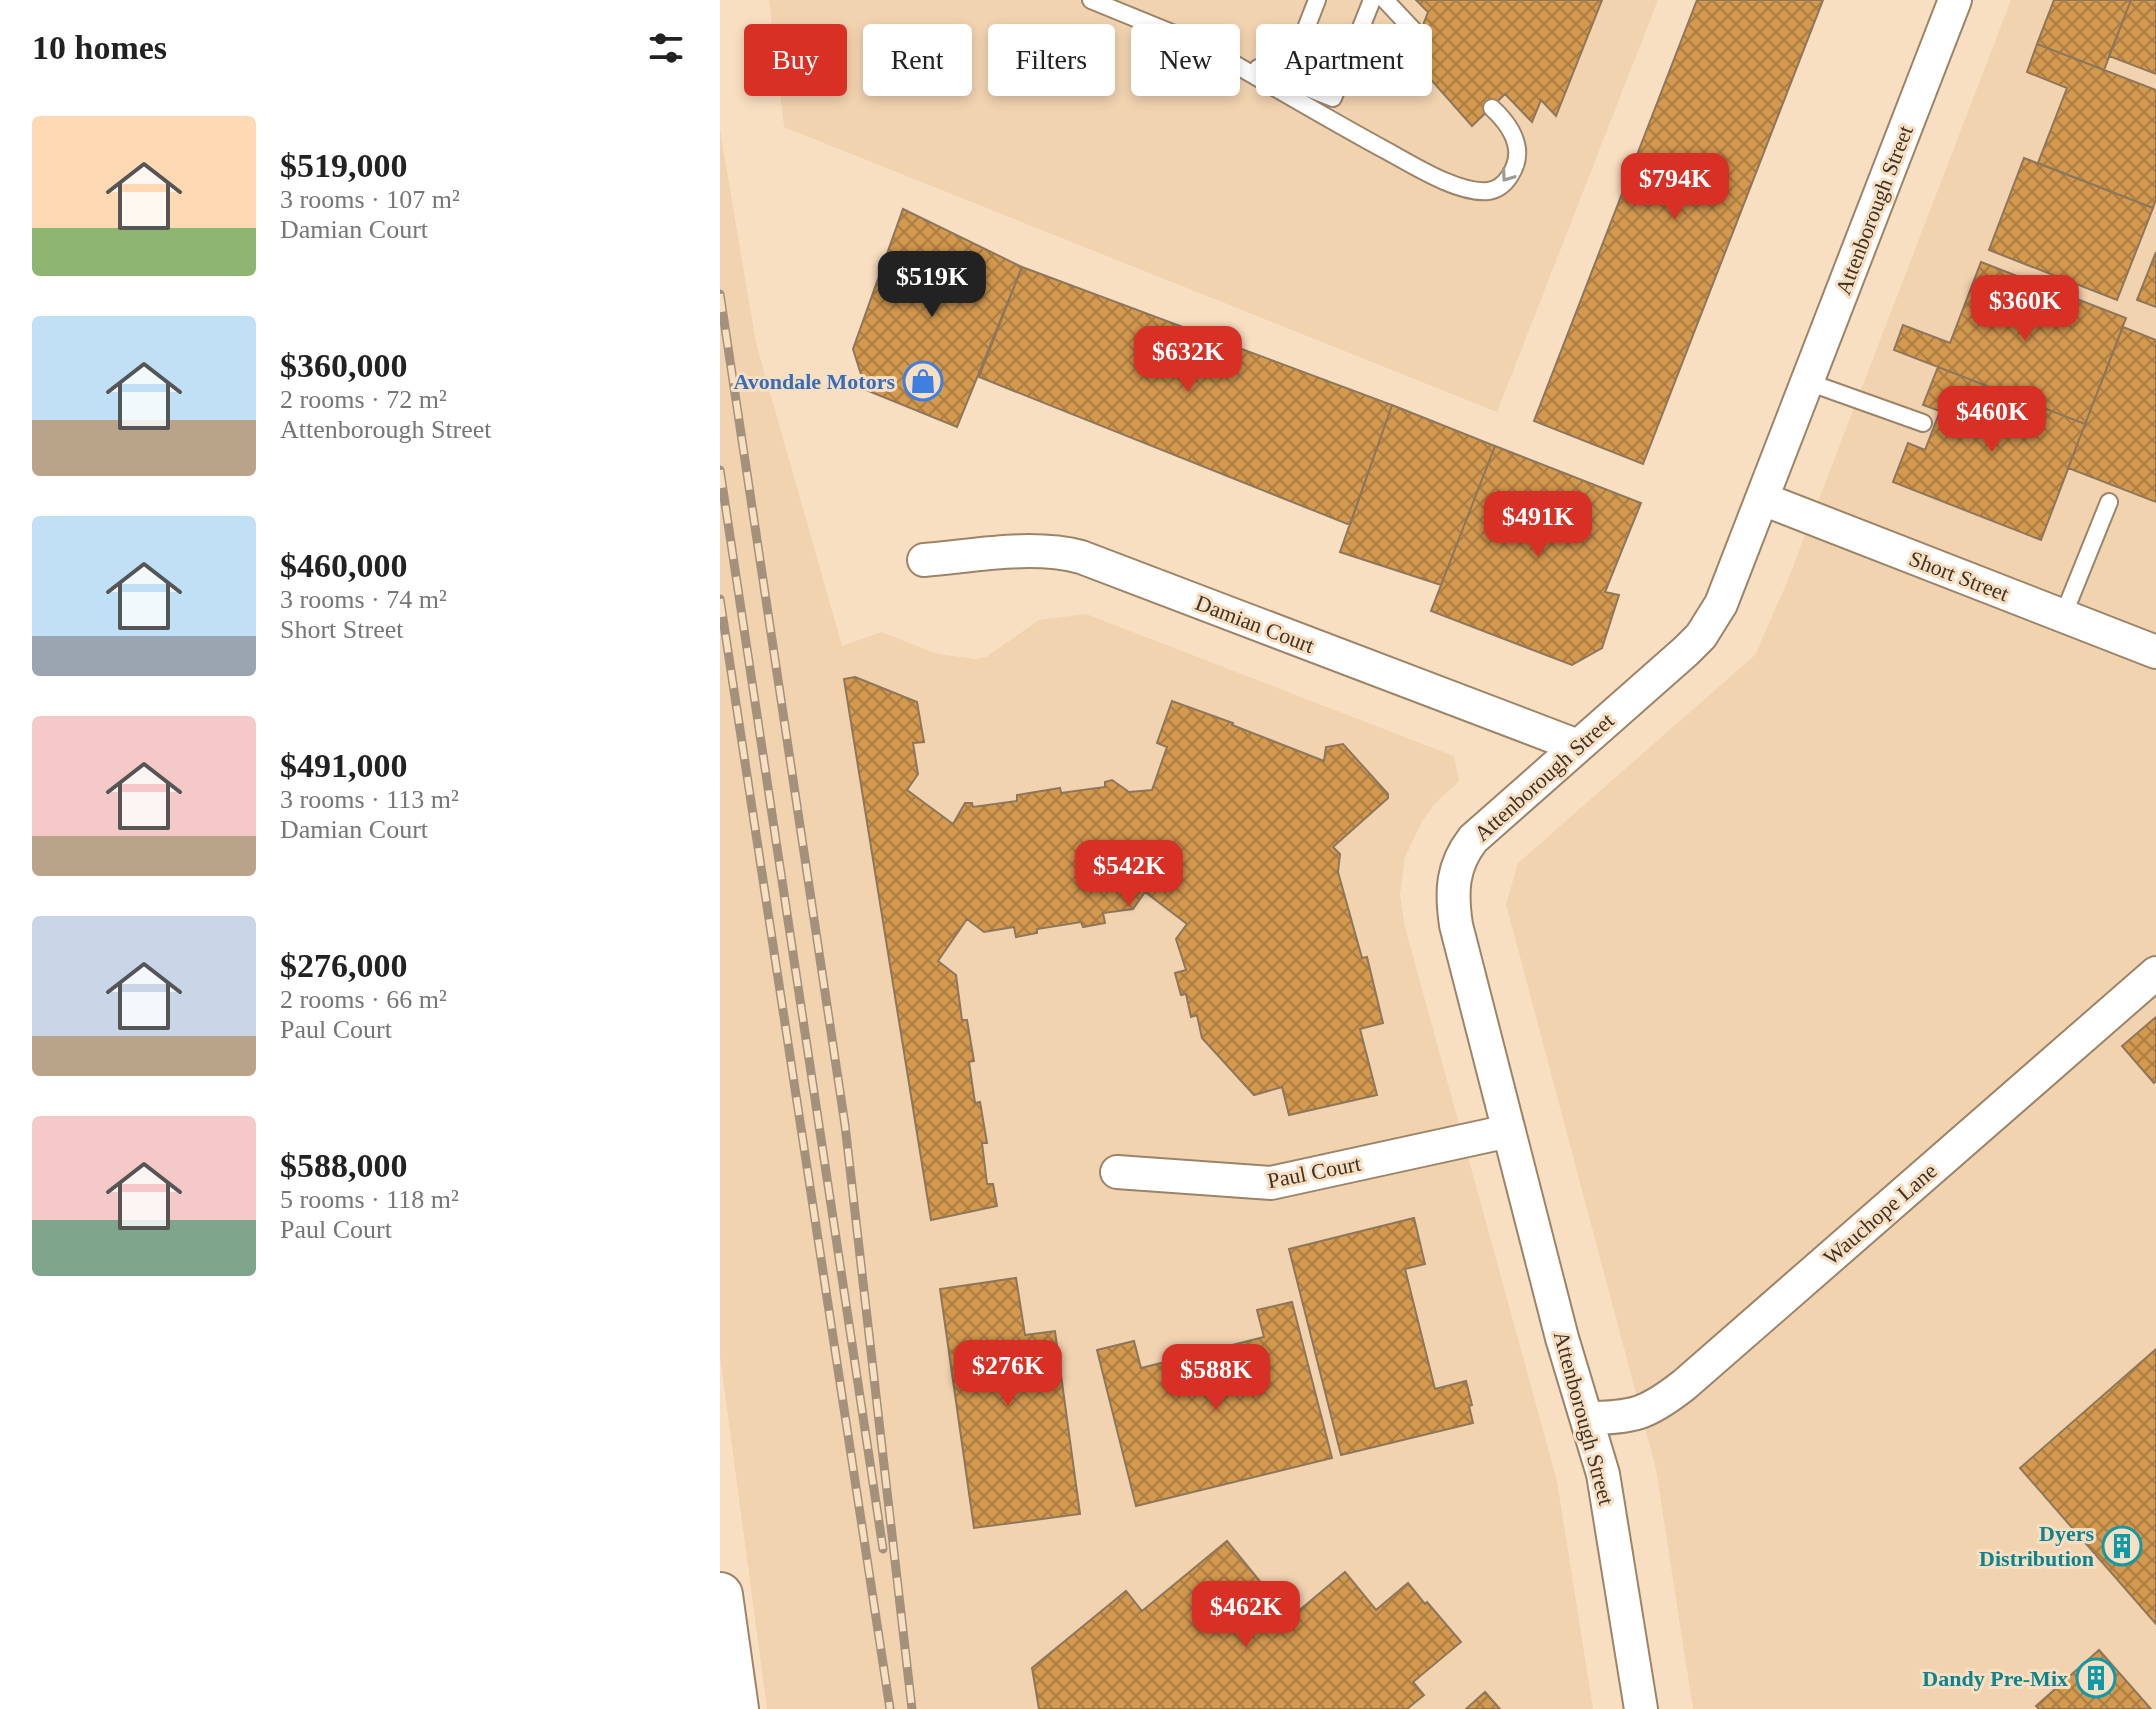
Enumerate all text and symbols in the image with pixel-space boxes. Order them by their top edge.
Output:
chip: Buy [744,24,847,96]
chip: Rent [863,24,972,96]
chip: Filters [988,24,1115,96]
chip: New [1131,24,1240,96]
chip: Apartment [1256,24,1432,96]
icon: filters [644,26,688,70]
text: 10 homes [32,29,167,66]
street label: Attenborough Street [1830,122,1918,298]
text: $519,000 [280,147,408,184]
icon: home [96,148,192,244]
pin: $794K [1619,153,1731,221]
text: $794K [1639,164,1711,193]
one-way arrow [1502,167,1517,181]
text: 3 rooms · 107 m² [280,185,460,214]
text: Damian Court [280,215,428,244]
pin: $519K [876,251,988,319]
text: $519K [896,262,968,291]
pin: $360K [1969,275,2081,343]
text: $360K [1989,286,2061,315]
pin: $632K [1132,326,1244,394]
text: $632K [1152,337,1224,366]
text: $360,000 [280,347,408,384]
icon: home [96,348,192,444]
shop icon: Avondale Motors [902,360,944,402]
place label: Avondale Motors [733,369,895,394]
text: 2 rooms · 72 m² [280,385,447,414]
pin: $460K [1936,386,2048,454]
text: $460K [1956,397,2028,426]
text: Attenborough Street [280,415,492,444]
pin: $491K [1482,491,1594,559]
text: $491K [1502,502,1574,531]
street label: Short Street [1906,546,2012,606]
text: $460,000 [280,547,408,584]
icon: home [96,548,192,644]
text: 3 rooms · 74 m² [280,585,447,614]
street label: Damian Court [1192,590,1318,658]
text: Short Street [280,615,404,644]
street label: Attenborough Street [1469,708,1619,846]
text: $491,000 [280,747,408,784]
icon: home [96,748,192,844]
text: 3 rooms · 113 m² [280,785,459,814]
text: Damian Court [280,815,428,844]
pin: $542K [1073,840,1185,908]
text: $542K [1093,851,1165,880]
text: $276,000 [280,947,408,984]
icon: home [96,948,192,1044]
text: 2 rooms · 66 m² [280,985,447,1014]
text: Paul Court [280,1015,392,1044]
text: $588,000 [280,1147,408,1184]
icon: home [96,1148,192,1244]
street label: Paul Court [1265,1151,1363,1193]
street label: Wauchope Lane [1818,1158,1942,1270]
text: 5 rooms · 118 m² [280,1185,459,1214]
text: Paul Court [280,1215,392,1244]
street label: Attenborough Street [1549,1328,1619,1508]
pin: $276K [952,1340,1064,1408]
pin: $588K [1160,1344,1272,1412]
text: $276K [972,1351,1044,1380]
text: $588K [1180,1355,1252,1384]
place label: Dyers Distribution [1979,1521,2094,1571]
building icon: Dyers Distribution [2101,1525,2143,1567]
pin: $462K [1190,1581,1302,1649]
text: $462K [1210,1592,1282,1621]
building icon: Dandy Pre-Mix [2075,1657,2117,1699]
place label: Dandy Pre-Mix [1922,1666,2068,1691]

